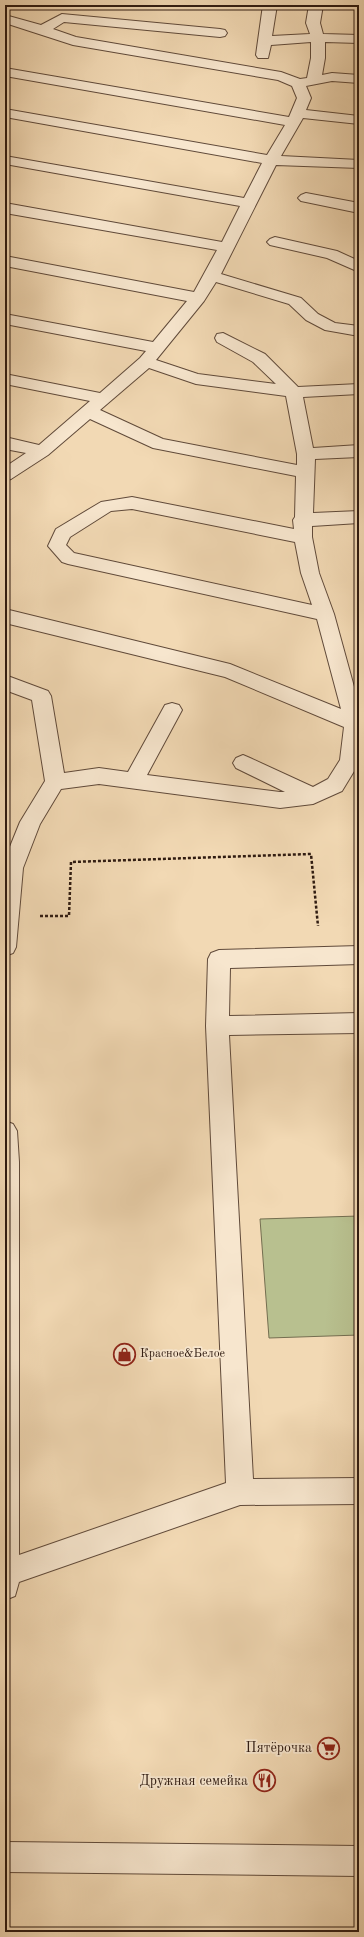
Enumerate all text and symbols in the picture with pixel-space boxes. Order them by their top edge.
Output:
shop icon: Красное&Белое [111,1341,137,1367]
place label: Красное&Белое [140,1348,226,1360]
supermarket icon: Пятёрочка [315,1735,341,1761]
place label: Пятёрочка [246,1741,312,1755]
restaurant icon: Дружная семейка [251,1768,277,1794]
place label: Дружная семейка [139,1774,248,1788]

